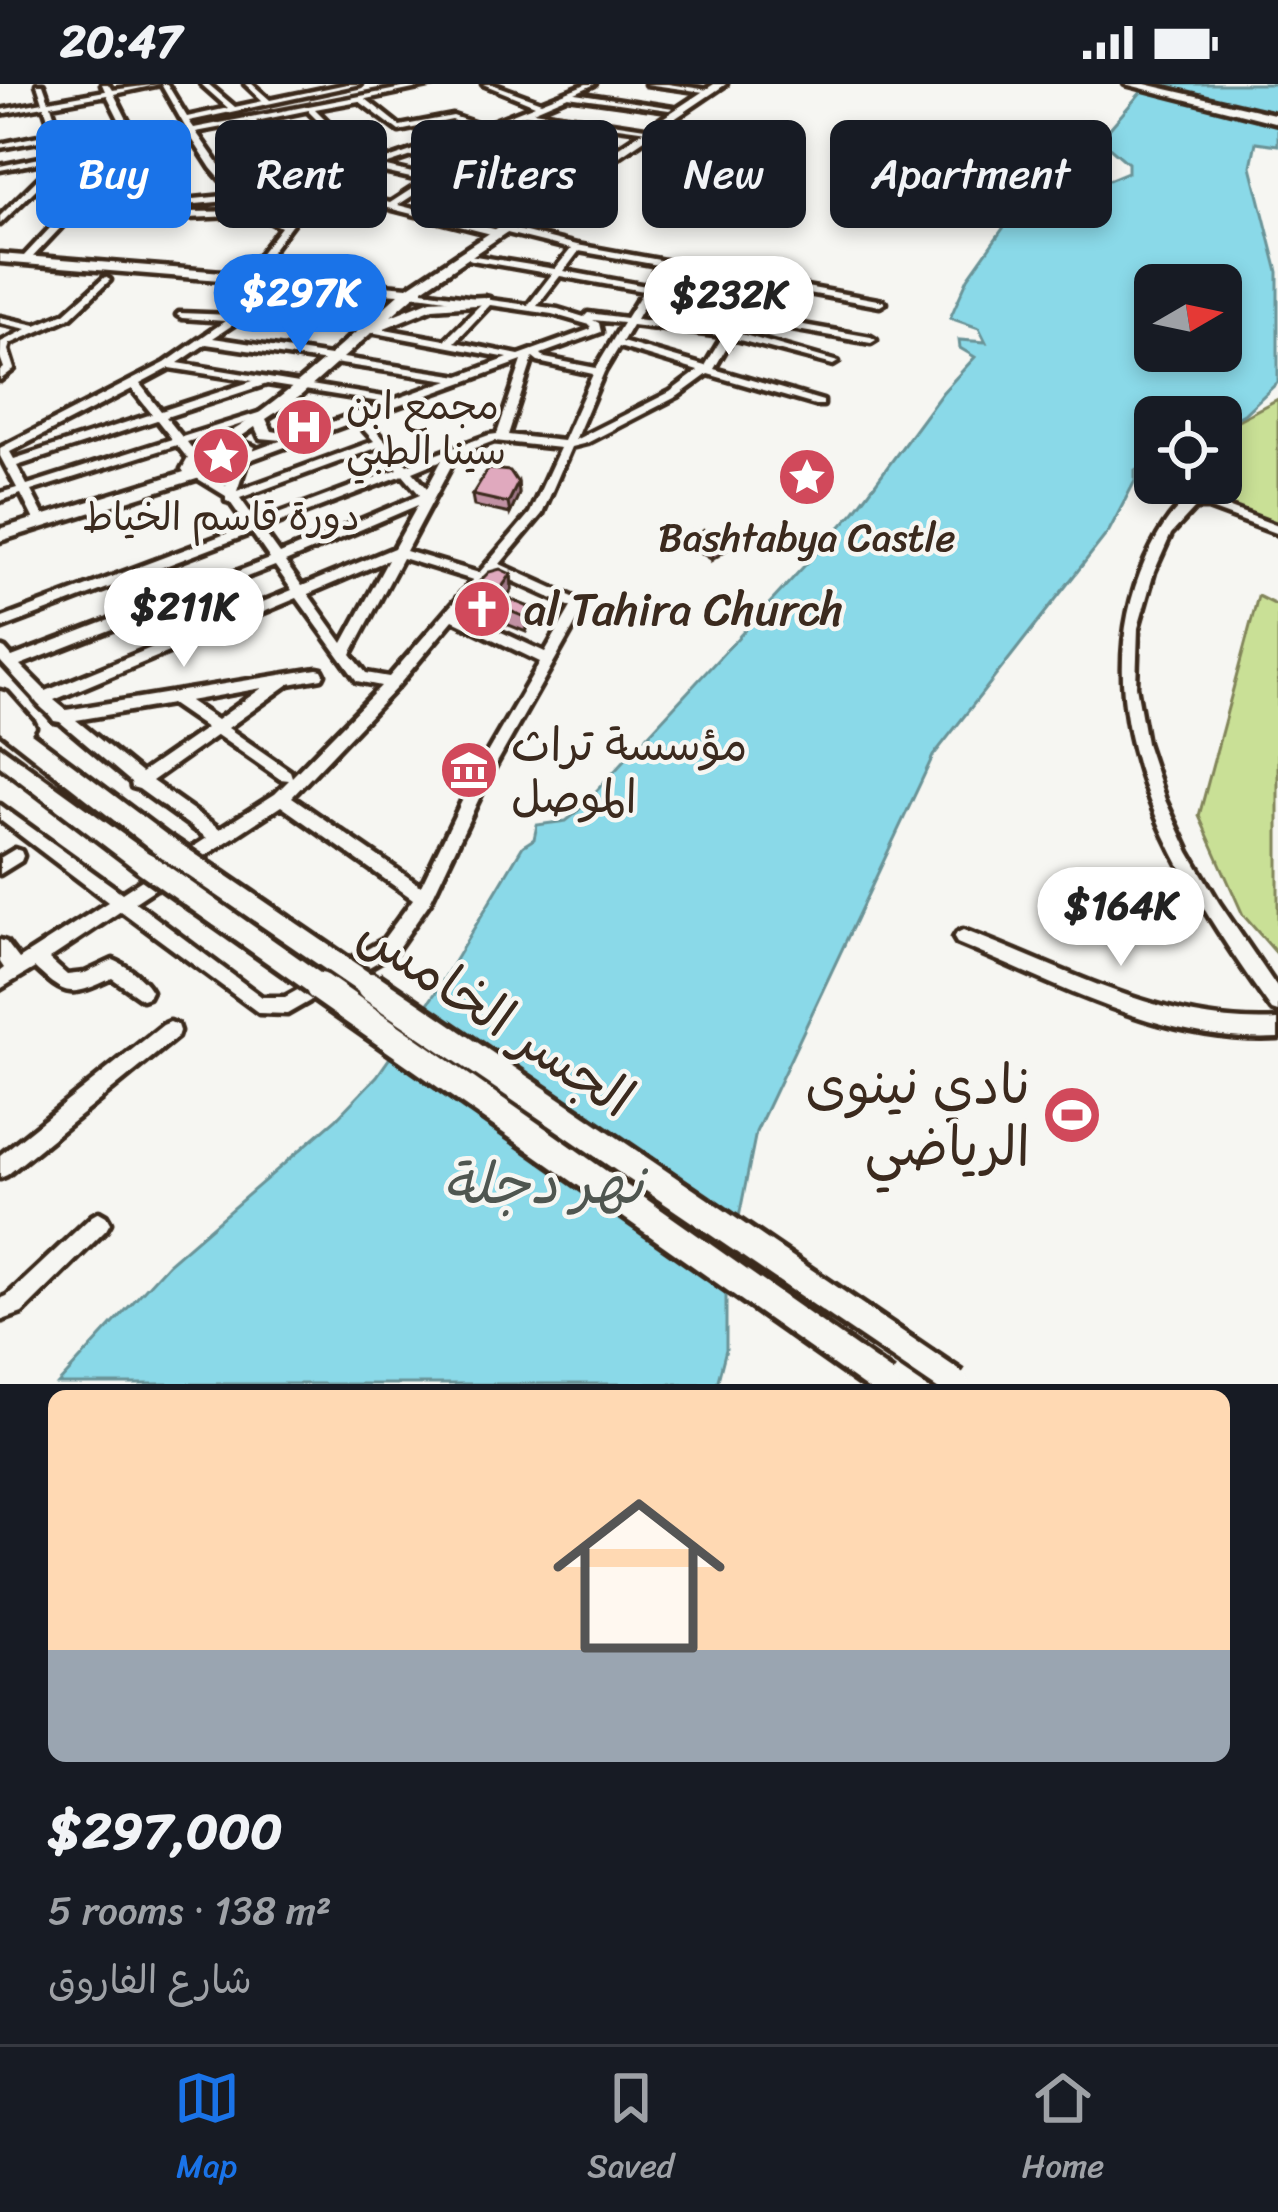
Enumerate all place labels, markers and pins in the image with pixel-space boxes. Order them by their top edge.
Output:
pin: $297K [216,254,384,356]
pin: $232K [645,256,813,358]
place label: مجمع ابن سينا الطبي [346,371,506,485]
hospital icon: مجمع ابن سينا الطبي [273,396,335,458]
place icon: دورة قاسم الخياط [190,425,252,487]
place icon: Bashtabya Castle [776,446,838,508]
place label: دورة قاسم الخياط [82,482,360,551]
place label: Bashtabya Castle [658,503,956,572]
pin: $211K [100,568,268,670]
place label: al Tahira Church [524,570,844,650]
church icon: al Tahira Church [451,578,513,640]
place label: مؤسسة تراث الموصل [511,705,747,837]
museum icon: مؤسسة تراث الموصل [438,739,500,801]
pin: $164K [1037,867,1205,969]
place label: نادي نينوى الرياضي [805,1037,1030,1195]
sports icon: نادي نينوى الرياضي [1041,1084,1103,1146]

